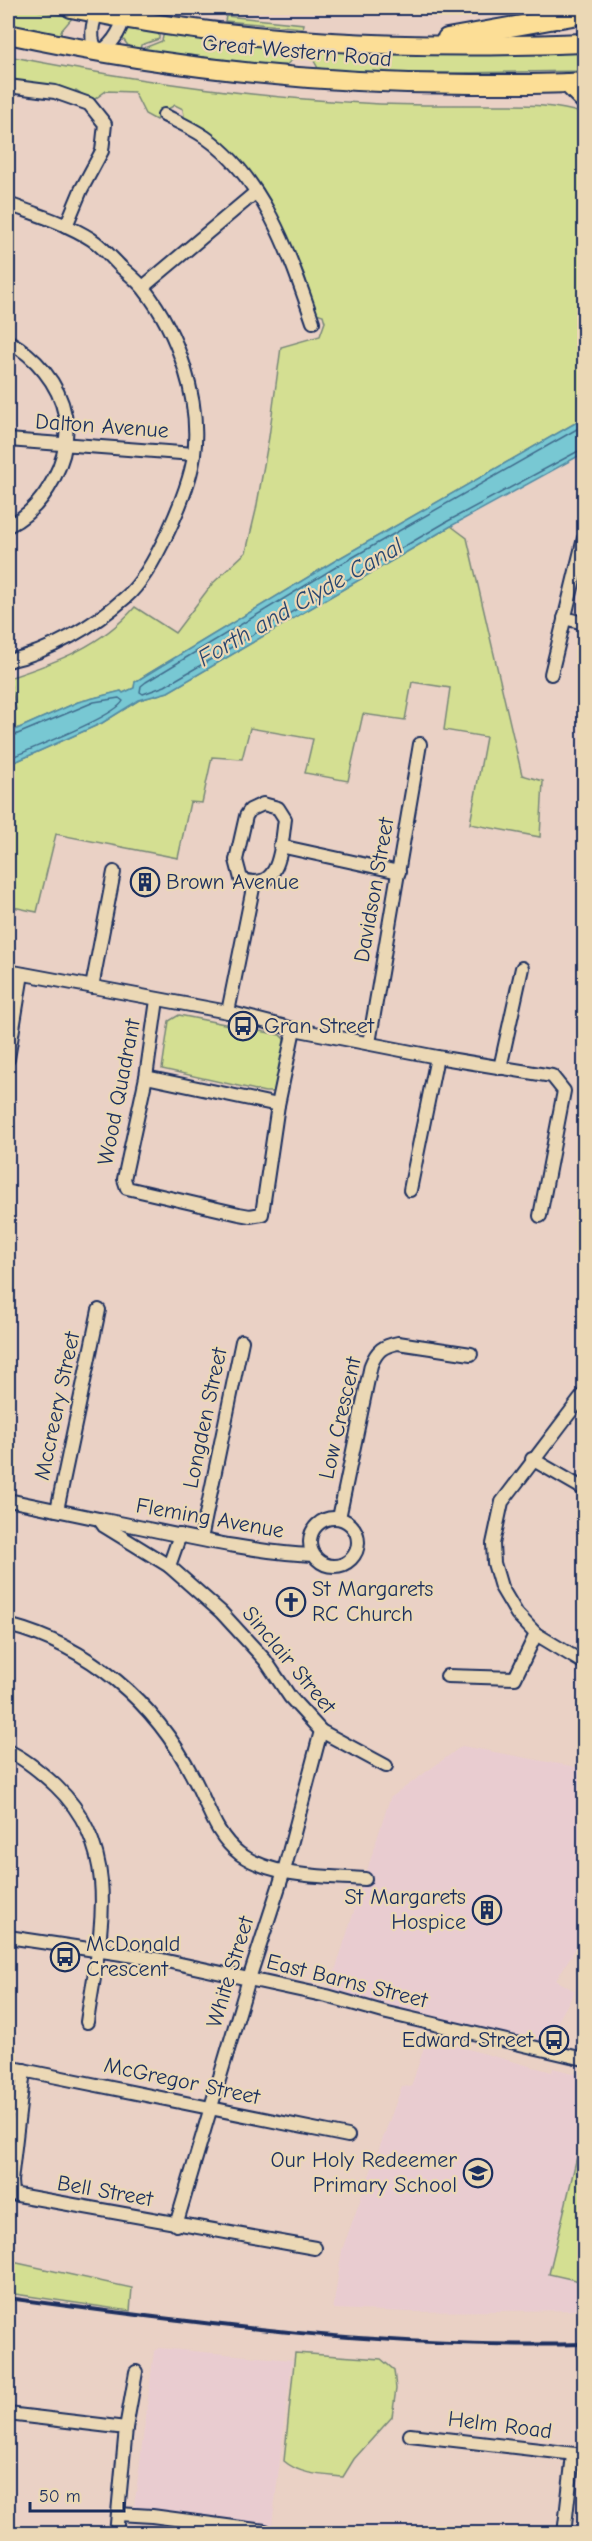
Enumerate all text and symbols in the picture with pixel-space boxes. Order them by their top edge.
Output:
street label: Great Western Road [201,30,393,72]
street label: Dalton Avenue [34,408,170,444]
water label: Forth and Clyde Canal [192,531,408,672]
street label: Davidson Street [348,815,400,964]
building icon: Brown Avenue [129,866,161,898]
place label: Brown Avenue [166,869,299,895]
bus stop icon: Gran Street [227,1010,259,1042]
place label: Gran Street [264,1013,375,1039]
street label: Wood Quadrant [92,1016,146,1167]
street label: Mccreery Street [29,1329,86,1483]
street label: Longden Street [177,1344,233,1491]
street label: Low Crescent [313,1354,367,1482]
street label: Fleming Avenue [134,1492,286,1544]
place label: St Margarets RC Church [312,1576,433,1627]
church icon: St Margarets RC Church [275,1586,307,1618]
street label: Sinclair Street [237,1601,342,1720]
place label: St Margarets Hospice [345,1884,466,1935]
building icon: St Margarets Hospice [471,1894,503,1926]
street label: White Street [201,1913,259,2031]
place label: McDonald Crescent [86,1931,181,1982]
bus stop icon: McDonald Crescent [49,1941,81,1973]
street label: East Barns Street [264,1948,431,2014]
bus stop icon: Edward Street [538,2024,570,2056]
place label: Edward Street [402,2027,534,2053]
street label: McGregor Street [102,2052,263,2110]
place label: Our Holy Redeemer Primary School [270,2147,457,2198]
school or university icon: Our Holy Redeemer Primary School [462,2157,494,2189]
street label: Bell Street [55,2170,156,2212]
street label: Helm Road [446,2406,554,2444]
scale bar [30,2475,124,2513]
text: 50 m [39,2486,81,2507]

